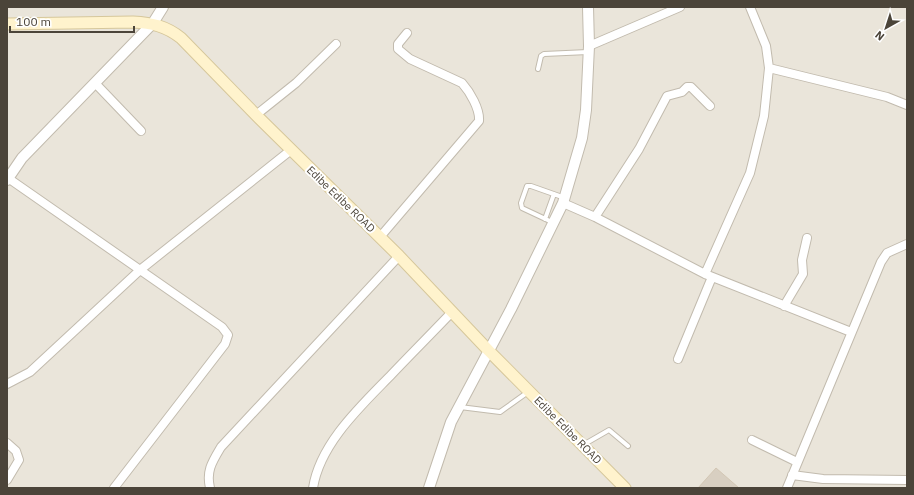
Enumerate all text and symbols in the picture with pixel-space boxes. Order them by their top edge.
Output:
scale bar [10,8,134,34]
north arrow [866,8,906,48]
text: 100 m [16,14,51,29]
text: N [872,28,887,44]
street label: Edibe Edibe ROAD [304,163,378,235]
street label: Edibe Edibe ROAD [531,393,605,467]

